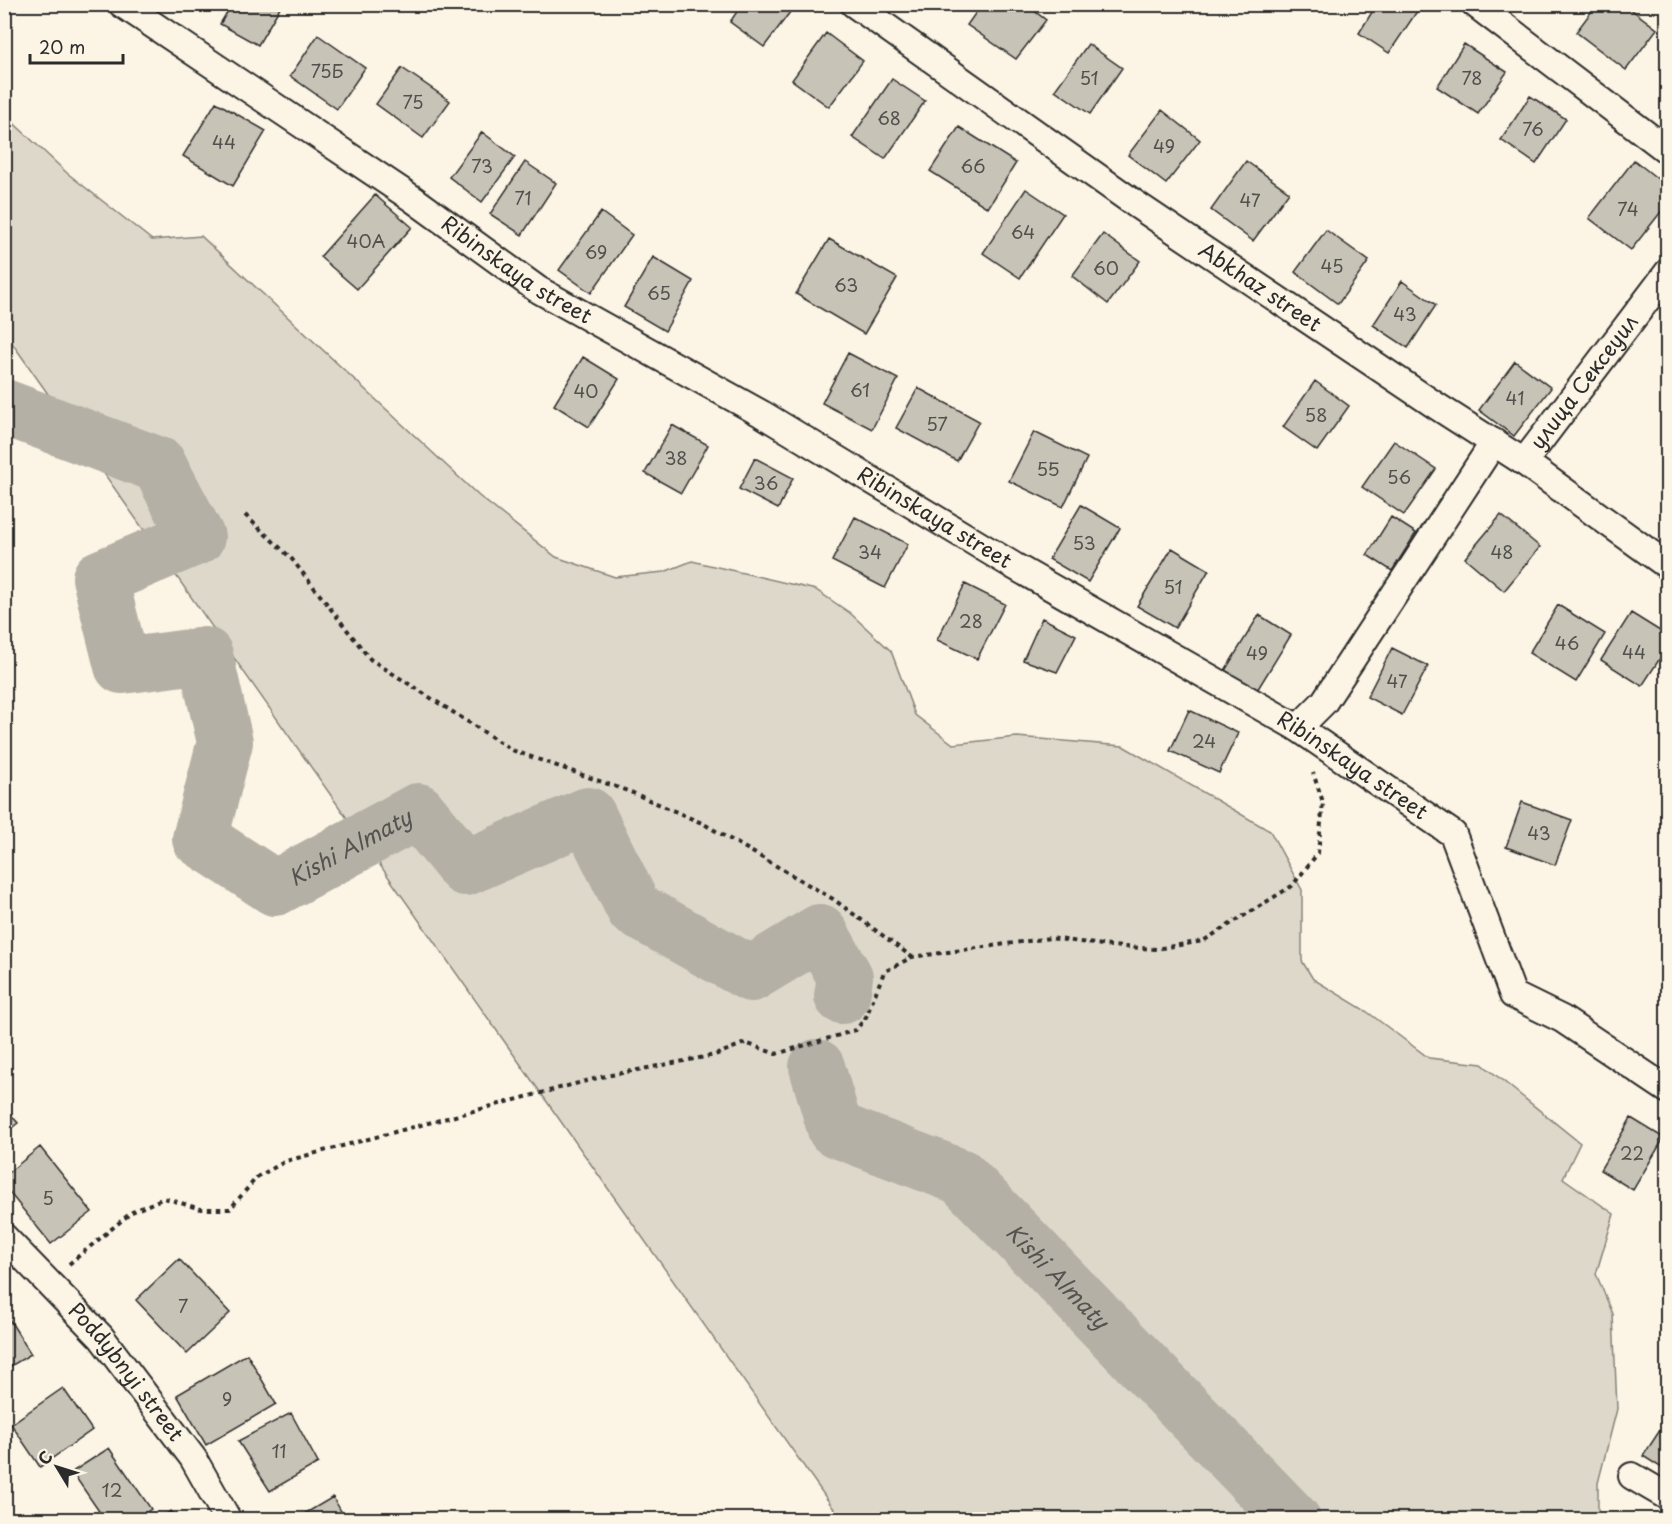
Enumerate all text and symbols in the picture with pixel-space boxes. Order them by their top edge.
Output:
scale bar [30,27,123,65]
text: 20 m [39,33,85,60]
house number: 75Б [311,57,343,84]
house number: 51 [1079,64,1099,91]
house number: 78 [1462,64,1483,91]
house number: 75 [403,88,424,115]
house number: 68 [877,104,901,131]
house number: 76 [1522,115,1544,142]
house number: 44 [212,128,236,155]
house number: 49 [1153,132,1175,159]
house number: 73 [471,152,493,179]
house number: 66 [961,152,985,179]
house number: 71 [515,184,531,211]
house number: 47 [1239,186,1261,213]
house number: 74 [1617,195,1639,222]
street label: Ribinskaya street [435,207,599,331]
house number: 64 [1011,218,1035,245]
house number: 40А [347,227,386,254]
street label: Abkhaz street [1193,233,1329,339]
house number: 69 [585,238,607,265]
house number: 45 [1321,252,1344,279]
house number: 60 [1093,254,1119,281]
house number: 63 [834,271,858,298]
house number: 65 [647,279,671,306]
house number: 43 [1393,300,1417,327]
street label: улица Сексеуил [1521,307,1645,456]
house number: 61 [850,376,870,403]
house number: 40 [573,377,599,404]
house number: 41 [1506,384,1524,411]
house number: 58 [1305,401,1327,428]
house number: 57 [926,410,948,437]
house number: 38 [664,444,688,471]
house number: 55 [1036,455,1060,482]
street label: Ribinskaya street [852,457,1019,575]
house number: 56 [1387,463,1411,490]
house number: 36 [754,469,778,496]
house number: 53 [1072,529,1096,556]
house number: 34 [858,538,882,565]
house number: 48 [1490,538,1514,565]
house number: 51 [1163,573,1183,600]
house number: 28 [959,607,983,634]
house number: 46 [1555,629,1579,656]
house number: 44 [1622,638,1646,665]
house number: 49 [1246,639,1268,666]
house number: 47 [1386,667,1408,694]
street label: Ribinskaya street [1272,701,1435,826]
house number: 24 [1192,727,1216,754]
water label: Kіshі Almaty [282,799,418,893]
house number: 43 [1527,819,1551,846]
house number: 22 [1620,1139,1644,1166]
house number: 5 [42,1184,54,1211]
water label: Kіshі Almaty [999,1215,1118,1337]
house number: 7 [178,1292,188,1319]
street label: Poddybnyi street [61,1294,193,1447]
house number: 9 [222,1385,232,1412]
north arrow [27,1437,87,1497]
house number: 11 [271,1437,287,1464]
text: С [31,1445,58,1469]
house number: 12 [102,1476,122,1503]

